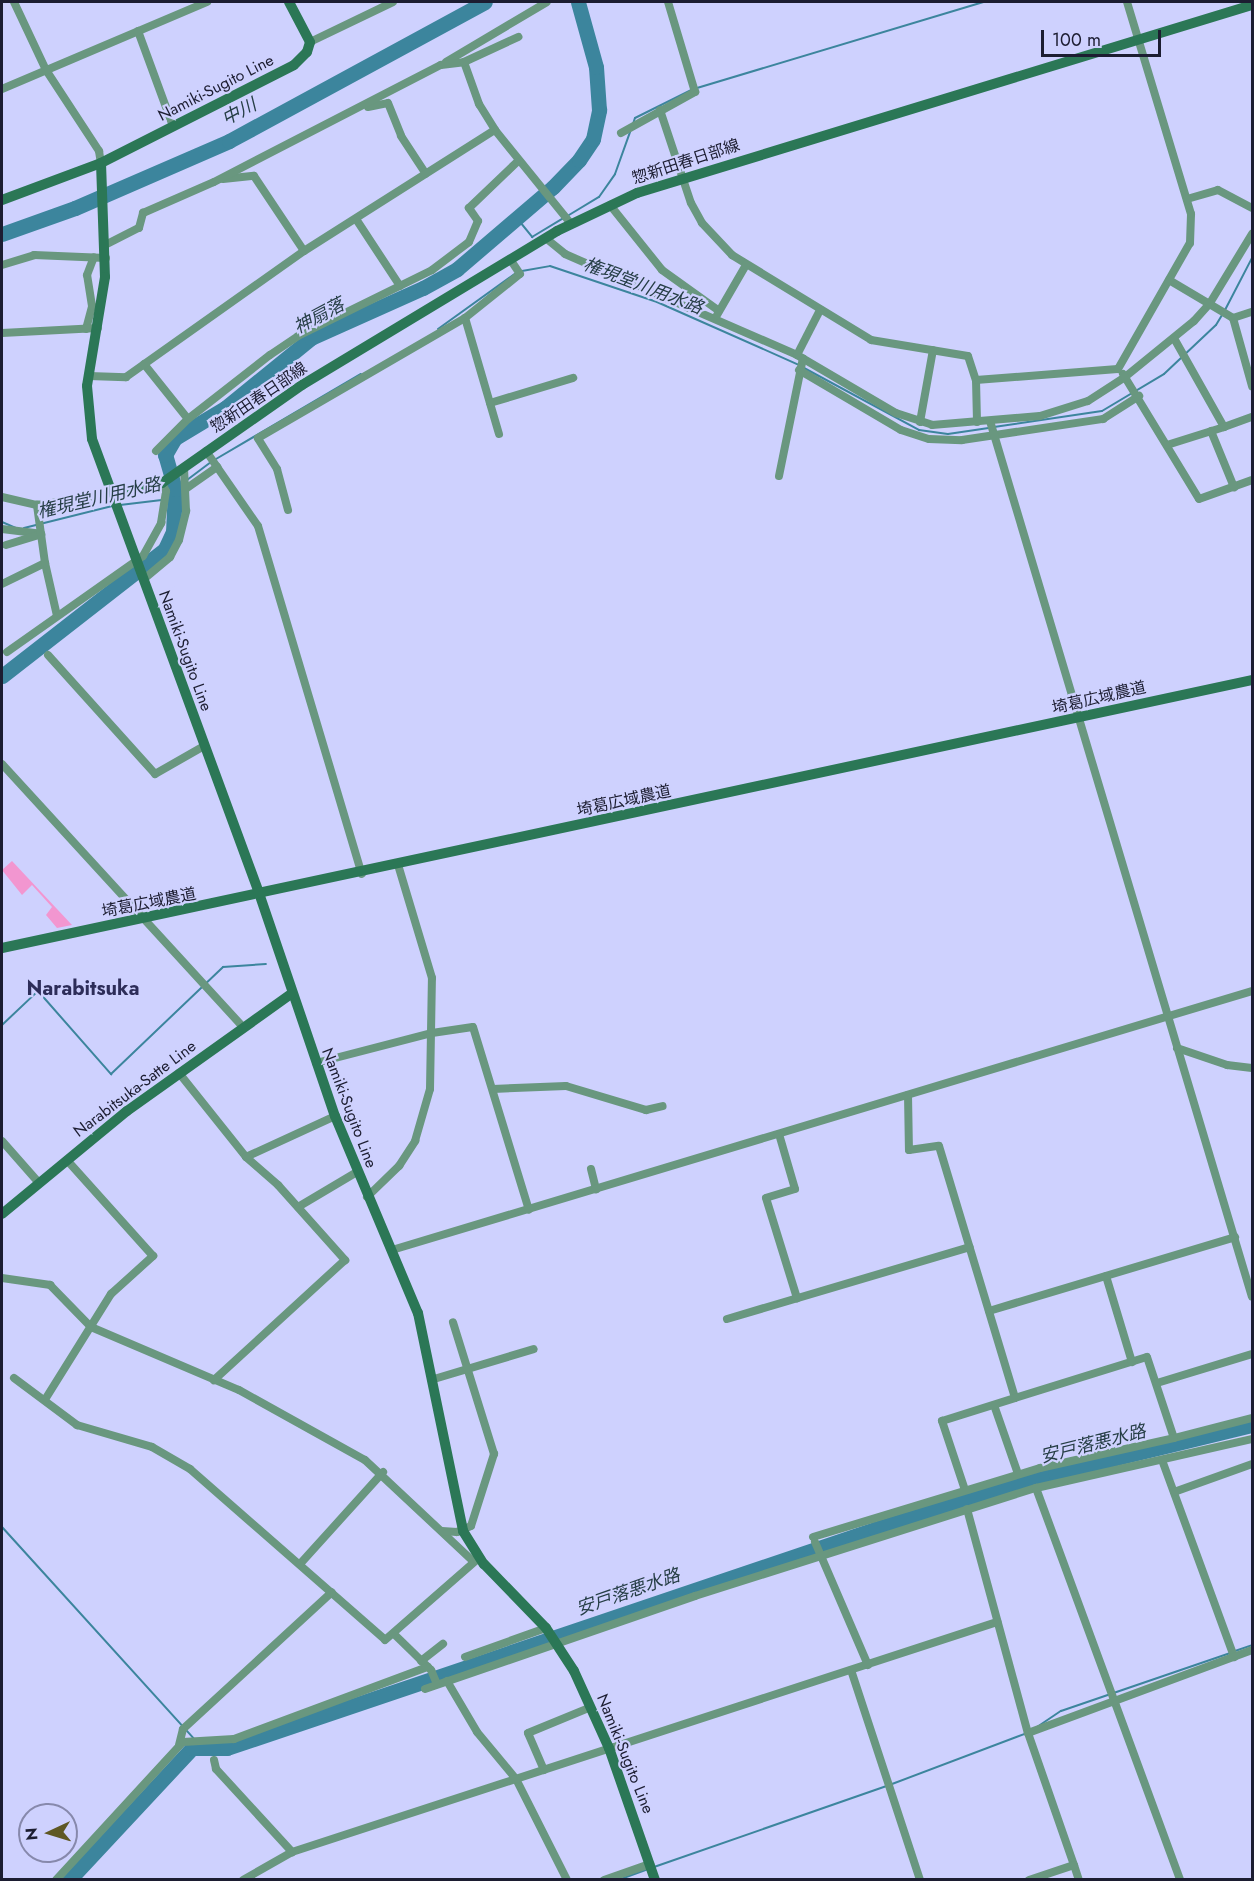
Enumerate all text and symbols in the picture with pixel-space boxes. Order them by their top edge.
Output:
scale bar [1044,18,1164,56]
text: 100 m [1052,27,1101,53]
street label: Namiki-Sugito Line [155,51,277,125]
water label: 中川 [218,94,260,130]
street label: 惣新田春日部線 [630,136,742,188]
water label: 権現堂川用水路 [580,253,706,319]
water label: 神扇落 [290,294,348,338]
street label: 惣新田春日部線 [207,359,311,437]
water label: 権現堂川用水路 [35,473,163,523]
street label: Namiki-Sugito Line [154,588,216,714]
street label: 埼葛広域農道 [1050,678,1148,718]
street label: 埼葛広域農道 [575,782,673,820]
street label: 埼葛広域農道 [100,884,198,922]
district label: Narabitsuka [27,976,139,1000]
street label: Narabitsuka-Satte Line [70,1037,200,1141]
street label: Namiki-Sugito Line [317,1045,381,1171]
water label: 安戸落悪水路 [1038,1420,1148,1468]
water label: 安戸落悪水路 [573,1564,683,1620]
street label: Namiki-Sugito Line [592,1691,658,1817]
north arrow [18,1803,78,1863]
text: N [20,1827,43,1841]

